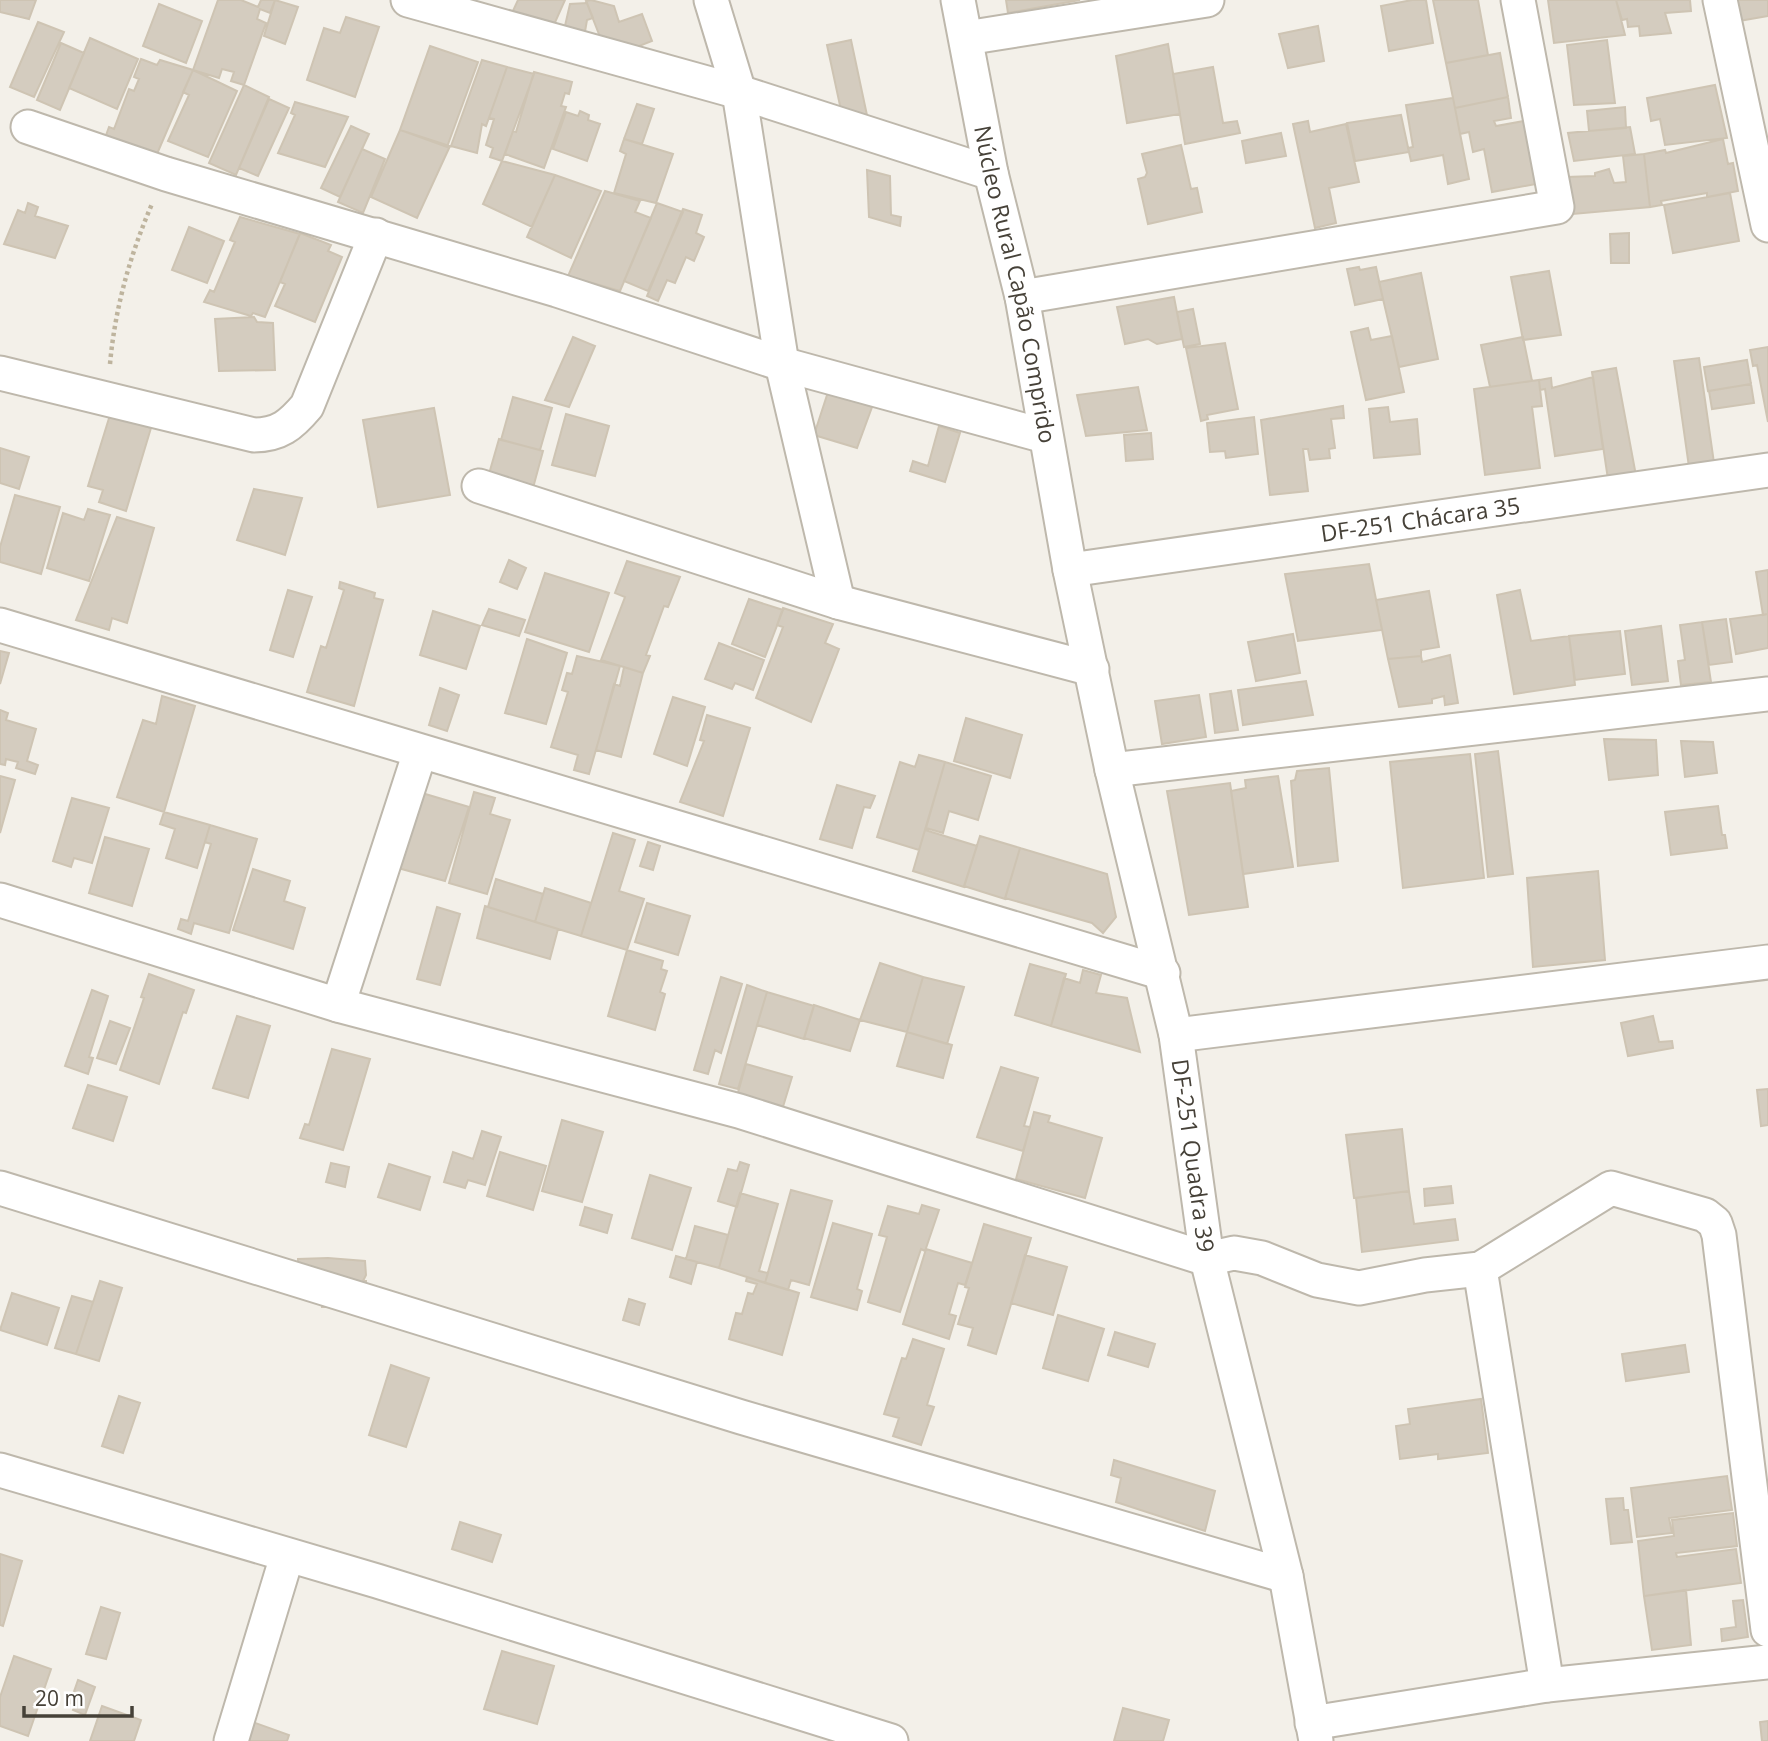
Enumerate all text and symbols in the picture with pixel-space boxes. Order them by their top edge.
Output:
street label: Núcleo Rural Capão Comprido [967,122,1064,446]
street label: DF-251 Chácara 35 [1318,489,1522,549]
street label: DF-251 Quadra 39 [1165,1057,1223,1254]
scale bar [24,1674,133,1718]
text: 20 m [35,1684,84,1712]

